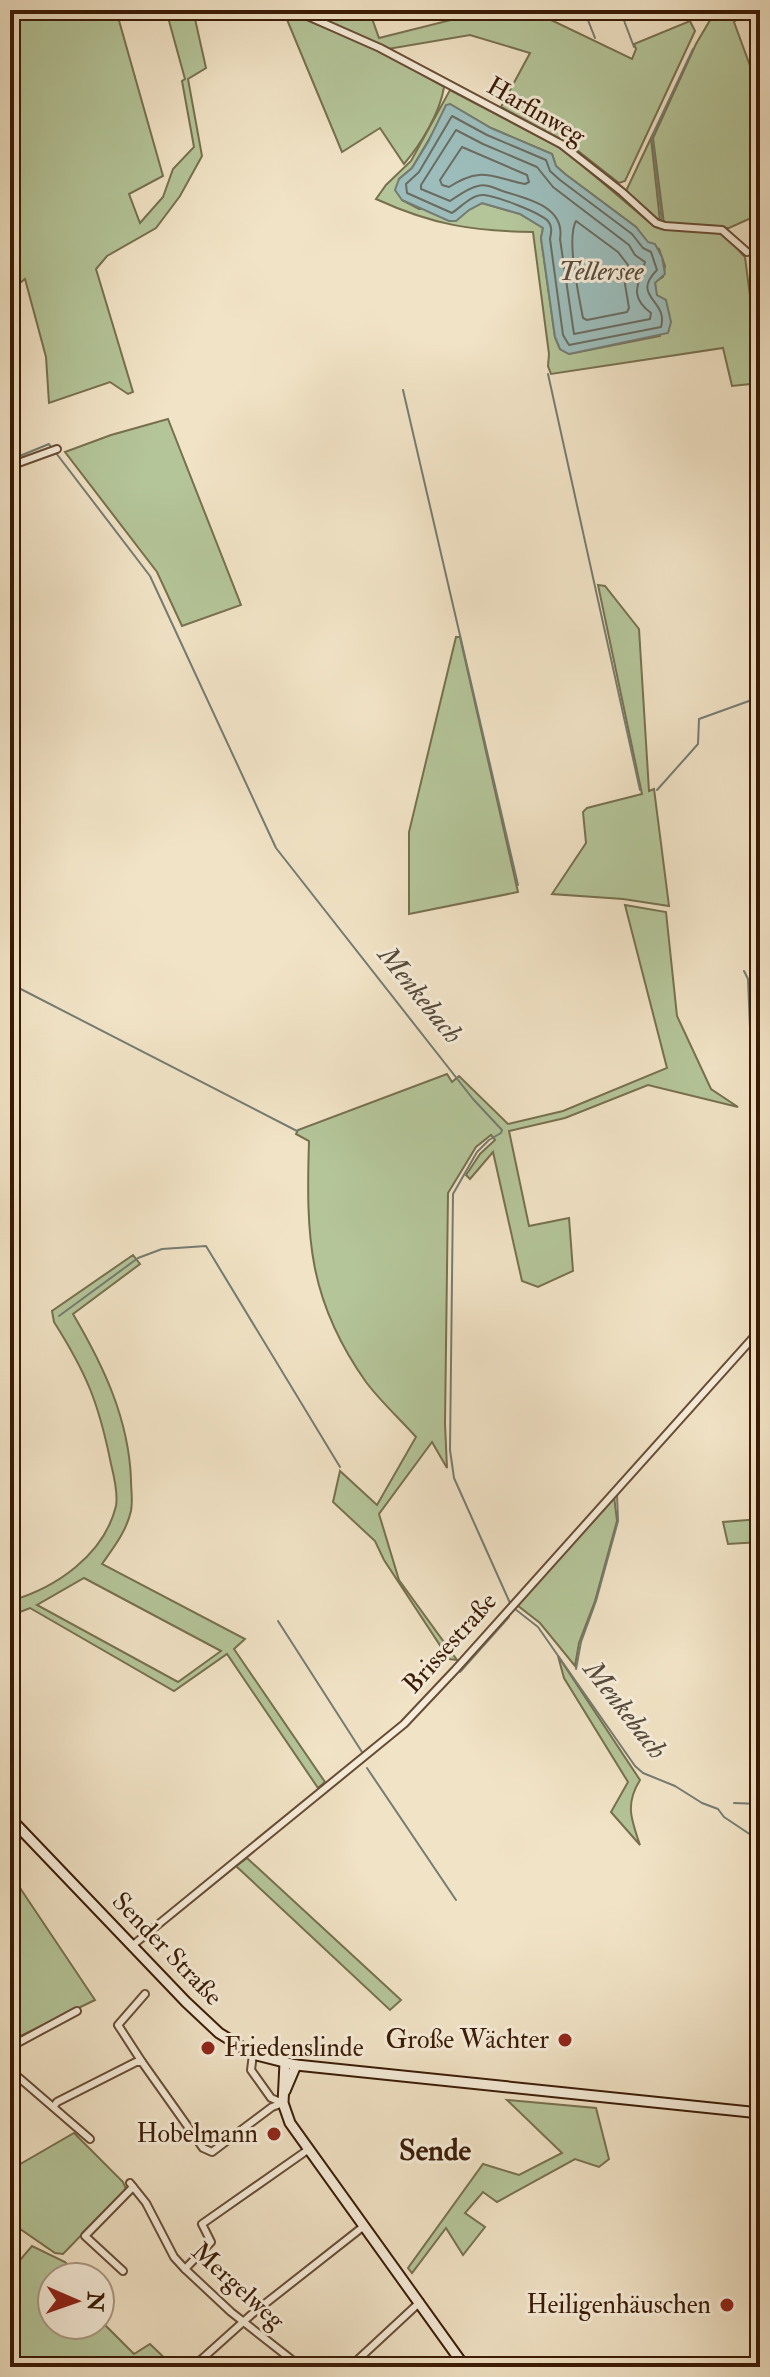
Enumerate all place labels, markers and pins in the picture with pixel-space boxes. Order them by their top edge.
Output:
place label: Große Wächter [385,2024,549,2056]
marker: Große Wächter [556,2031,574,2049]
place label: Friedenslinde [224,2032,364,2064]
marker: Friedenslinde [199,2039,217,2057]
place label: Hobelmann [137,2118,258,2150]
marker: Hobelmann [265,2125,283,2143]
place label: Heiligenhäuschen [526,2289,711,2321]
marker: Heiligenhäuschen [718,2296,736,2314]

